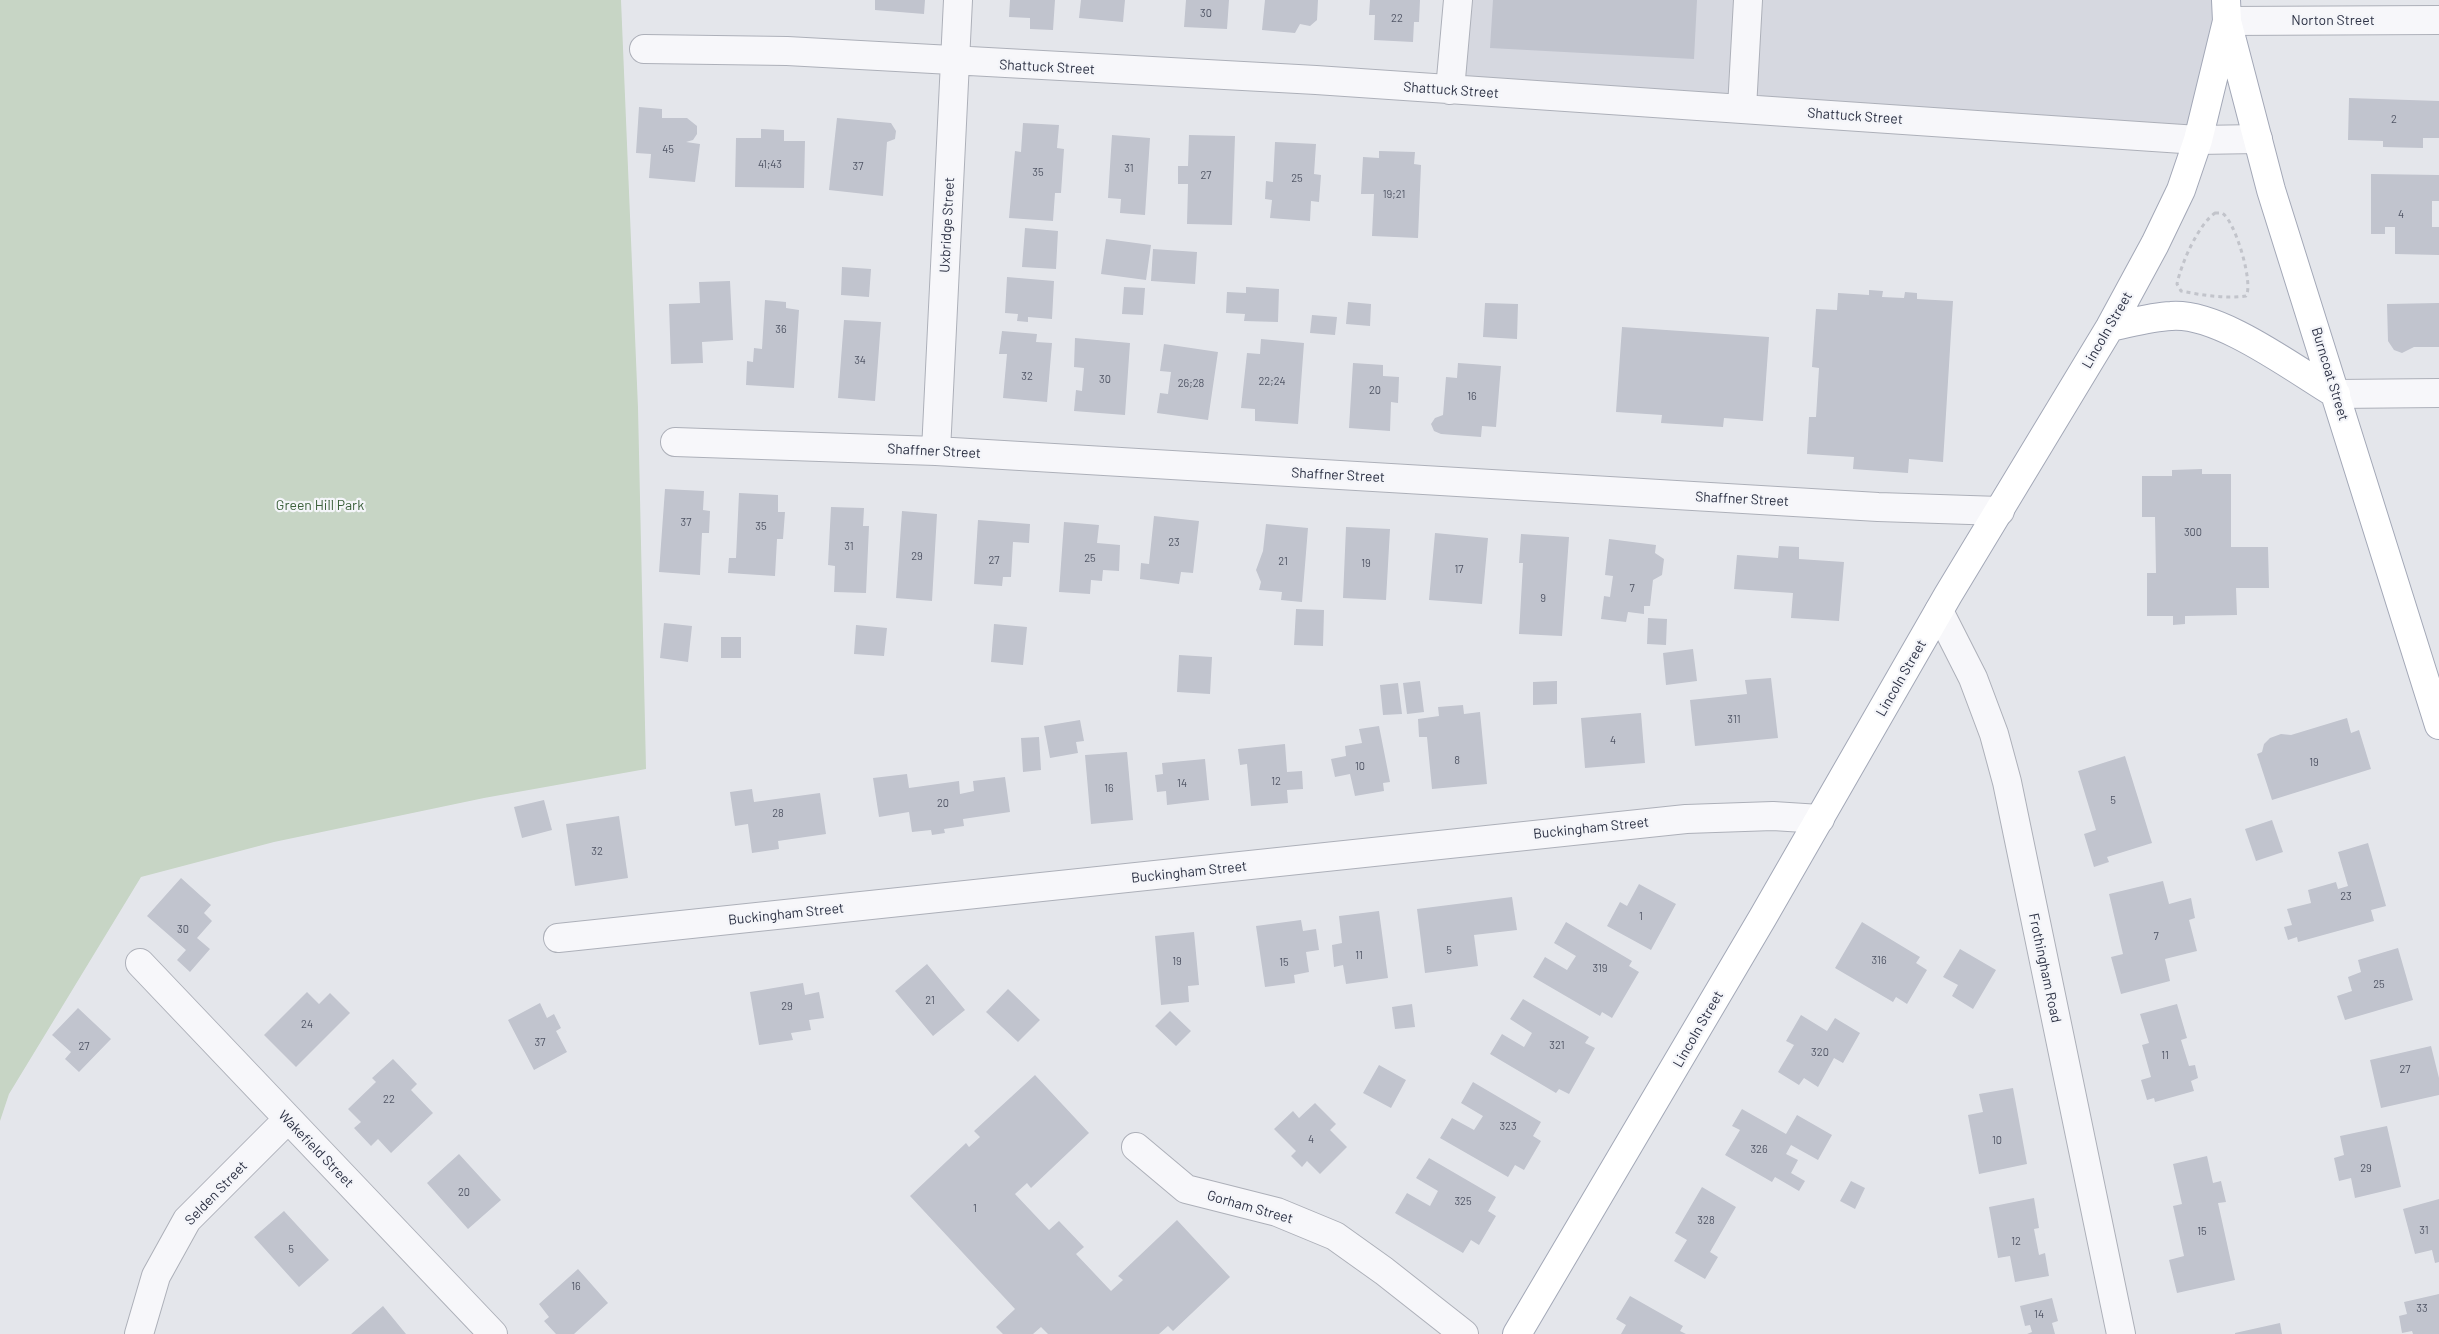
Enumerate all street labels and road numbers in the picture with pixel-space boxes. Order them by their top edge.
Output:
street label: Norton Street [2291,12,2375,28]
street label: Shattuck Street [999,56,1095,78]
street label: Shattuck Street [1403,78,1499,102]
street label: Shattuck Street [1807,104,1903,128]
street label: Uxbridge Street [936,177,958,273]
street label: Lincoln Street [2078,289,2136,371]
street label: Burncoat Street [2308,325,2352,423]
street label: Shaffner Street [887,440,981,462]
street label: Shaffner Street [1291,464,1385,486]
street label: Shaffner Street [1695,488,1789,510]
street label: Lincoln Street [1872,637,1930,719]
street label: Buckingham Street [1532,814,1650,842]
street label: Buckingham Street [1130,858,1248,886]
street label: Buckingham Street [727,900,845,928]
street label: Frothingham Road [2025,912,2065,1024]
street label: Lincoln Street [1669,988,1727,1070]
street label: Wakefield Street [275,1107,357,1191]
street label: Selden Street [181,1157,251,1229]
street label: Gorham Street [1205,1187,1295,1227]

